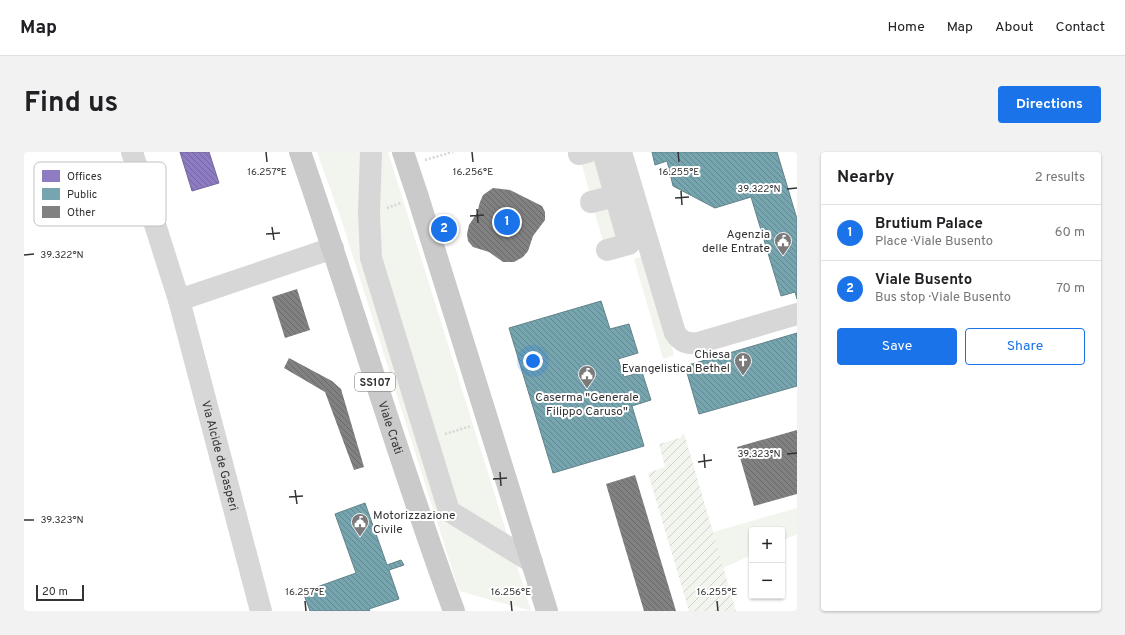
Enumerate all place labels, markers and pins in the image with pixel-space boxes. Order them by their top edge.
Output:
pin: 1 [494,207,520,237]
pin: 2 [431,214,457,244]
place label: Agenzia delle Entrate [702,227,770,257]
public building icon: Agenzia delle Entrate [773,231,793,256]
place label: Chiesa Evangelistica Bethel [622,347,730,377]
church icon: Chiesa Evangelistica Bethel [733,351,753,376]
public building icon: Caserma "Generale Filippo Caruso" [577,364,597,389]
place label: Caserma "Generale Filippo Caruso" [535,390,639,420]
place label: Motorizzazione Civile [373,508,456,538]
public building icon: Motorizzazione Civile [350,512,370,537]

